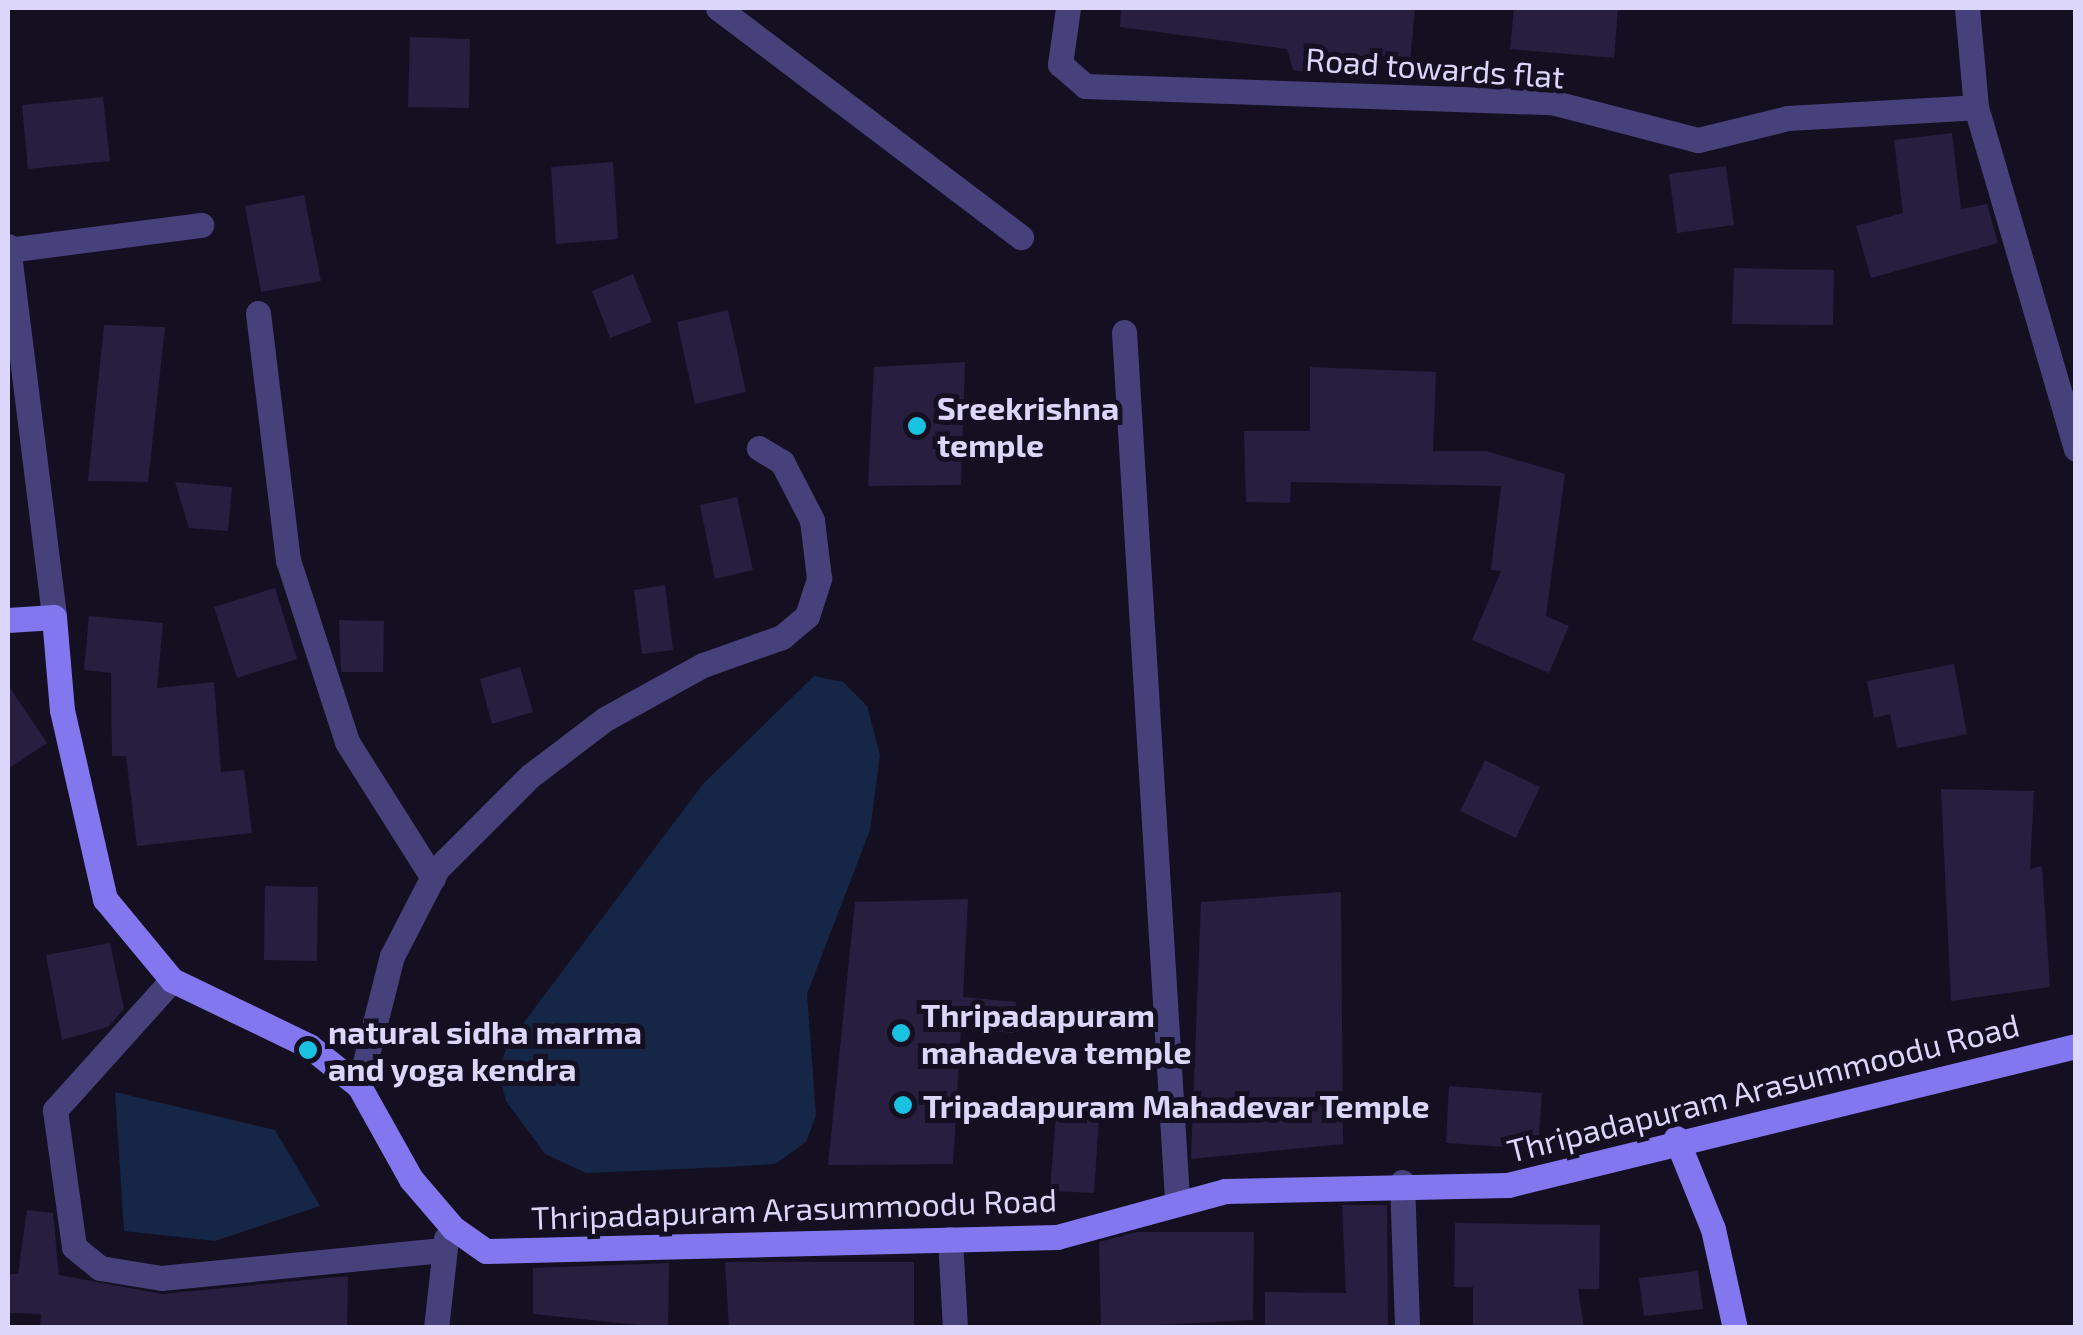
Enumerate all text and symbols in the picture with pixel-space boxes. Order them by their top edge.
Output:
street label: Road towards flat [1304,39,1566,95]
place label: Sreekrishna temple [937,389,1119,464]
marker: Sreekrishna temple [906,415,928,437]
place label: Thripadapuram mahadeva temple [921,996,1192,1071]
street label: Thripadapuram Arasummoodu Road [1503,1005,2023,1169]
place label: natural sidha marma and yoga kendra [328,1013,643,1088]
marker: Thripadapuram mahadeva temple [890,1022,912,1044]
marker: natural sidha marma and yoga kendra [297,1039,319,1061]
place label: Tripadapuram Mahadevar Temple [923,1086,1431,1124]
marker: Tripadapuram Mahadevar Temple [892,1094,914,1116]
street label: Thripadapuram Arasummoodu Road [530,1180,1058,1236]

